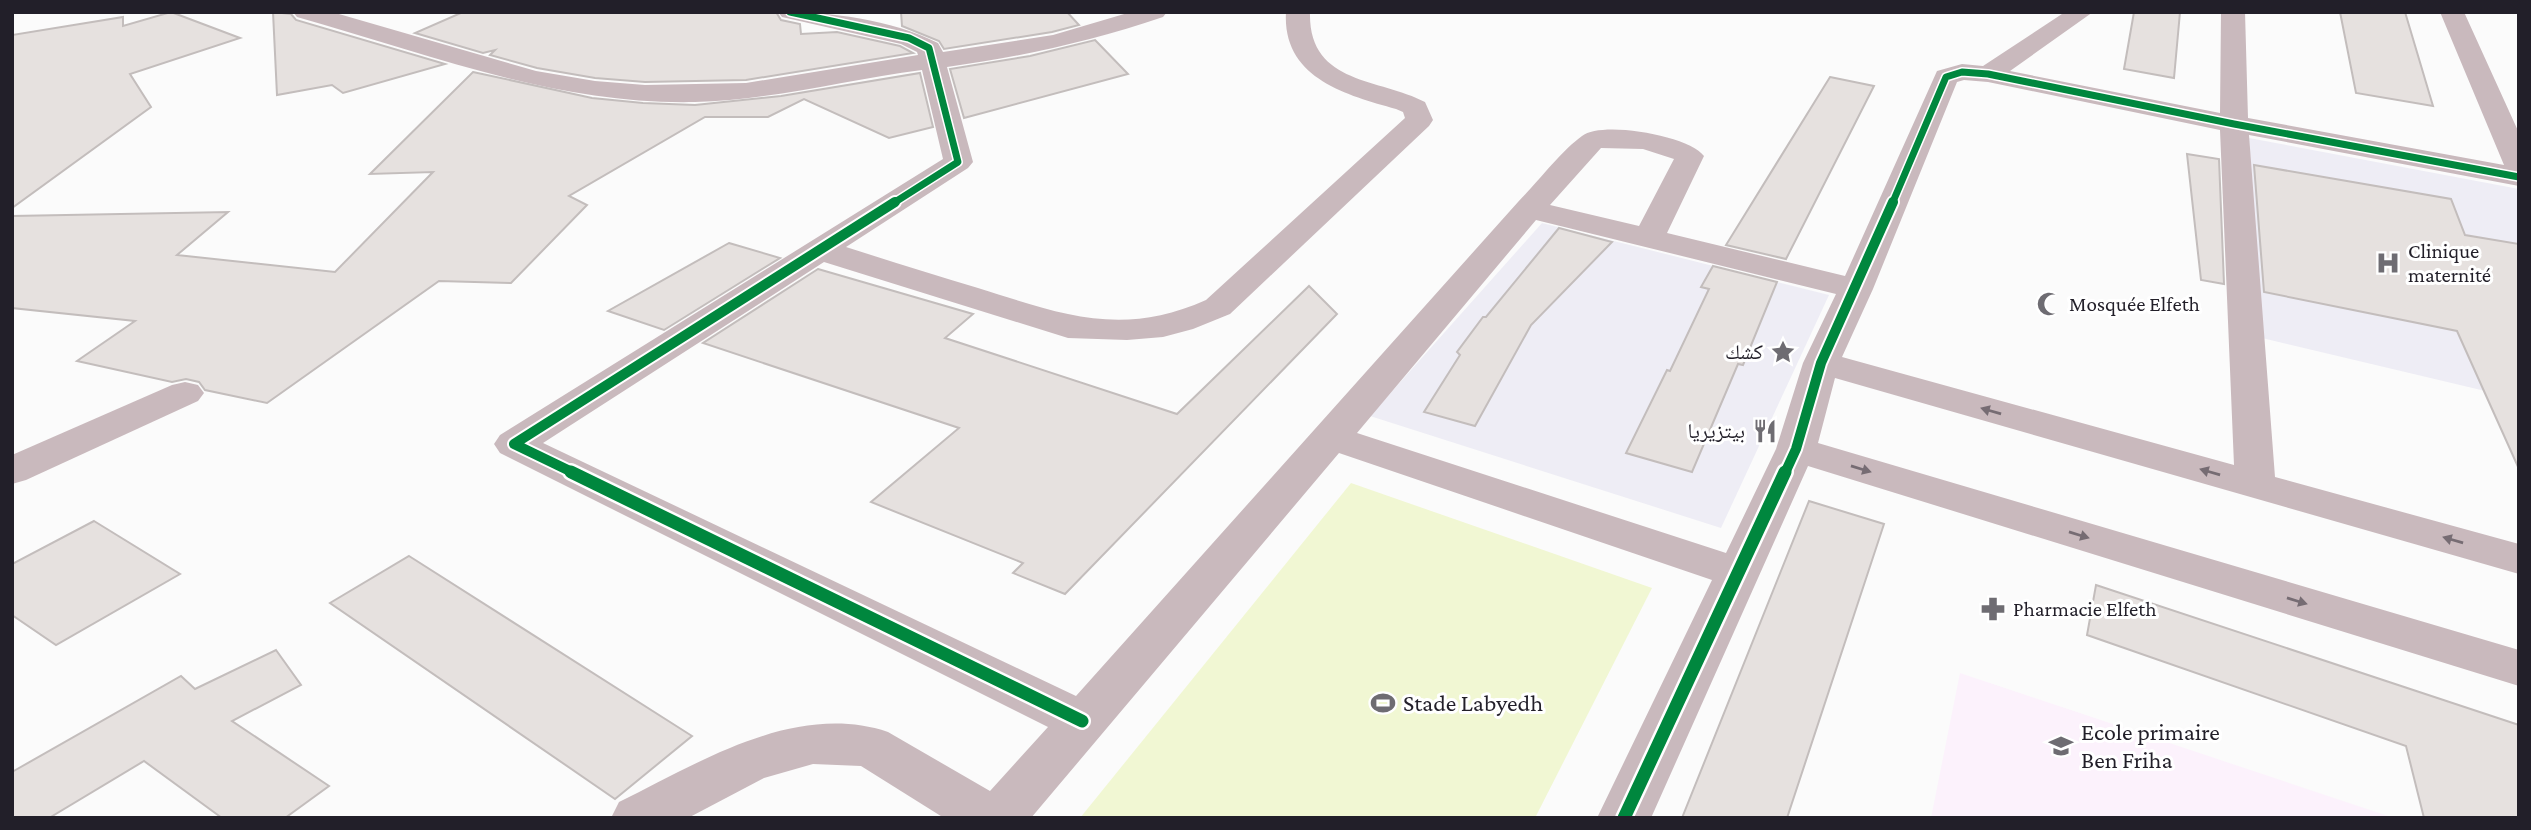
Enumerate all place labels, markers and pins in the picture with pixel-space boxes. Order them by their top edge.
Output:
place label: Clinique maternité [2408,239,2491,287]
hospital icon: Clinique maternité [2374,249,2402,277]
mosque icon: Mosquée Elfeth [2035,290,2063,318]
place label: Mosquée Elfeth [2069,292,2200,316]
place icon: كشك [1769,338,1797,366]
place label: كشك [1725,340,1763,364]
restaurant icon: بيتزيريا [1751,417,1779,445]
place label: بيتزيريا [1687,419,1745,443]
pharmacy icon: Pharmacie Elfeth [1979,595,2007,623]
place label: Pharmacie Elfeth [2013,597,2156,621]
sports icon: Stade Labyedh [1369,689,1397,717]
place label: Stade Labyedh [1403,689,1543,716]
place label: Ecole primaire Ben Friha [2081,718,2220,773]
school or university icon: Ecole primaire Ben Friha [2047,732,2075,760]

